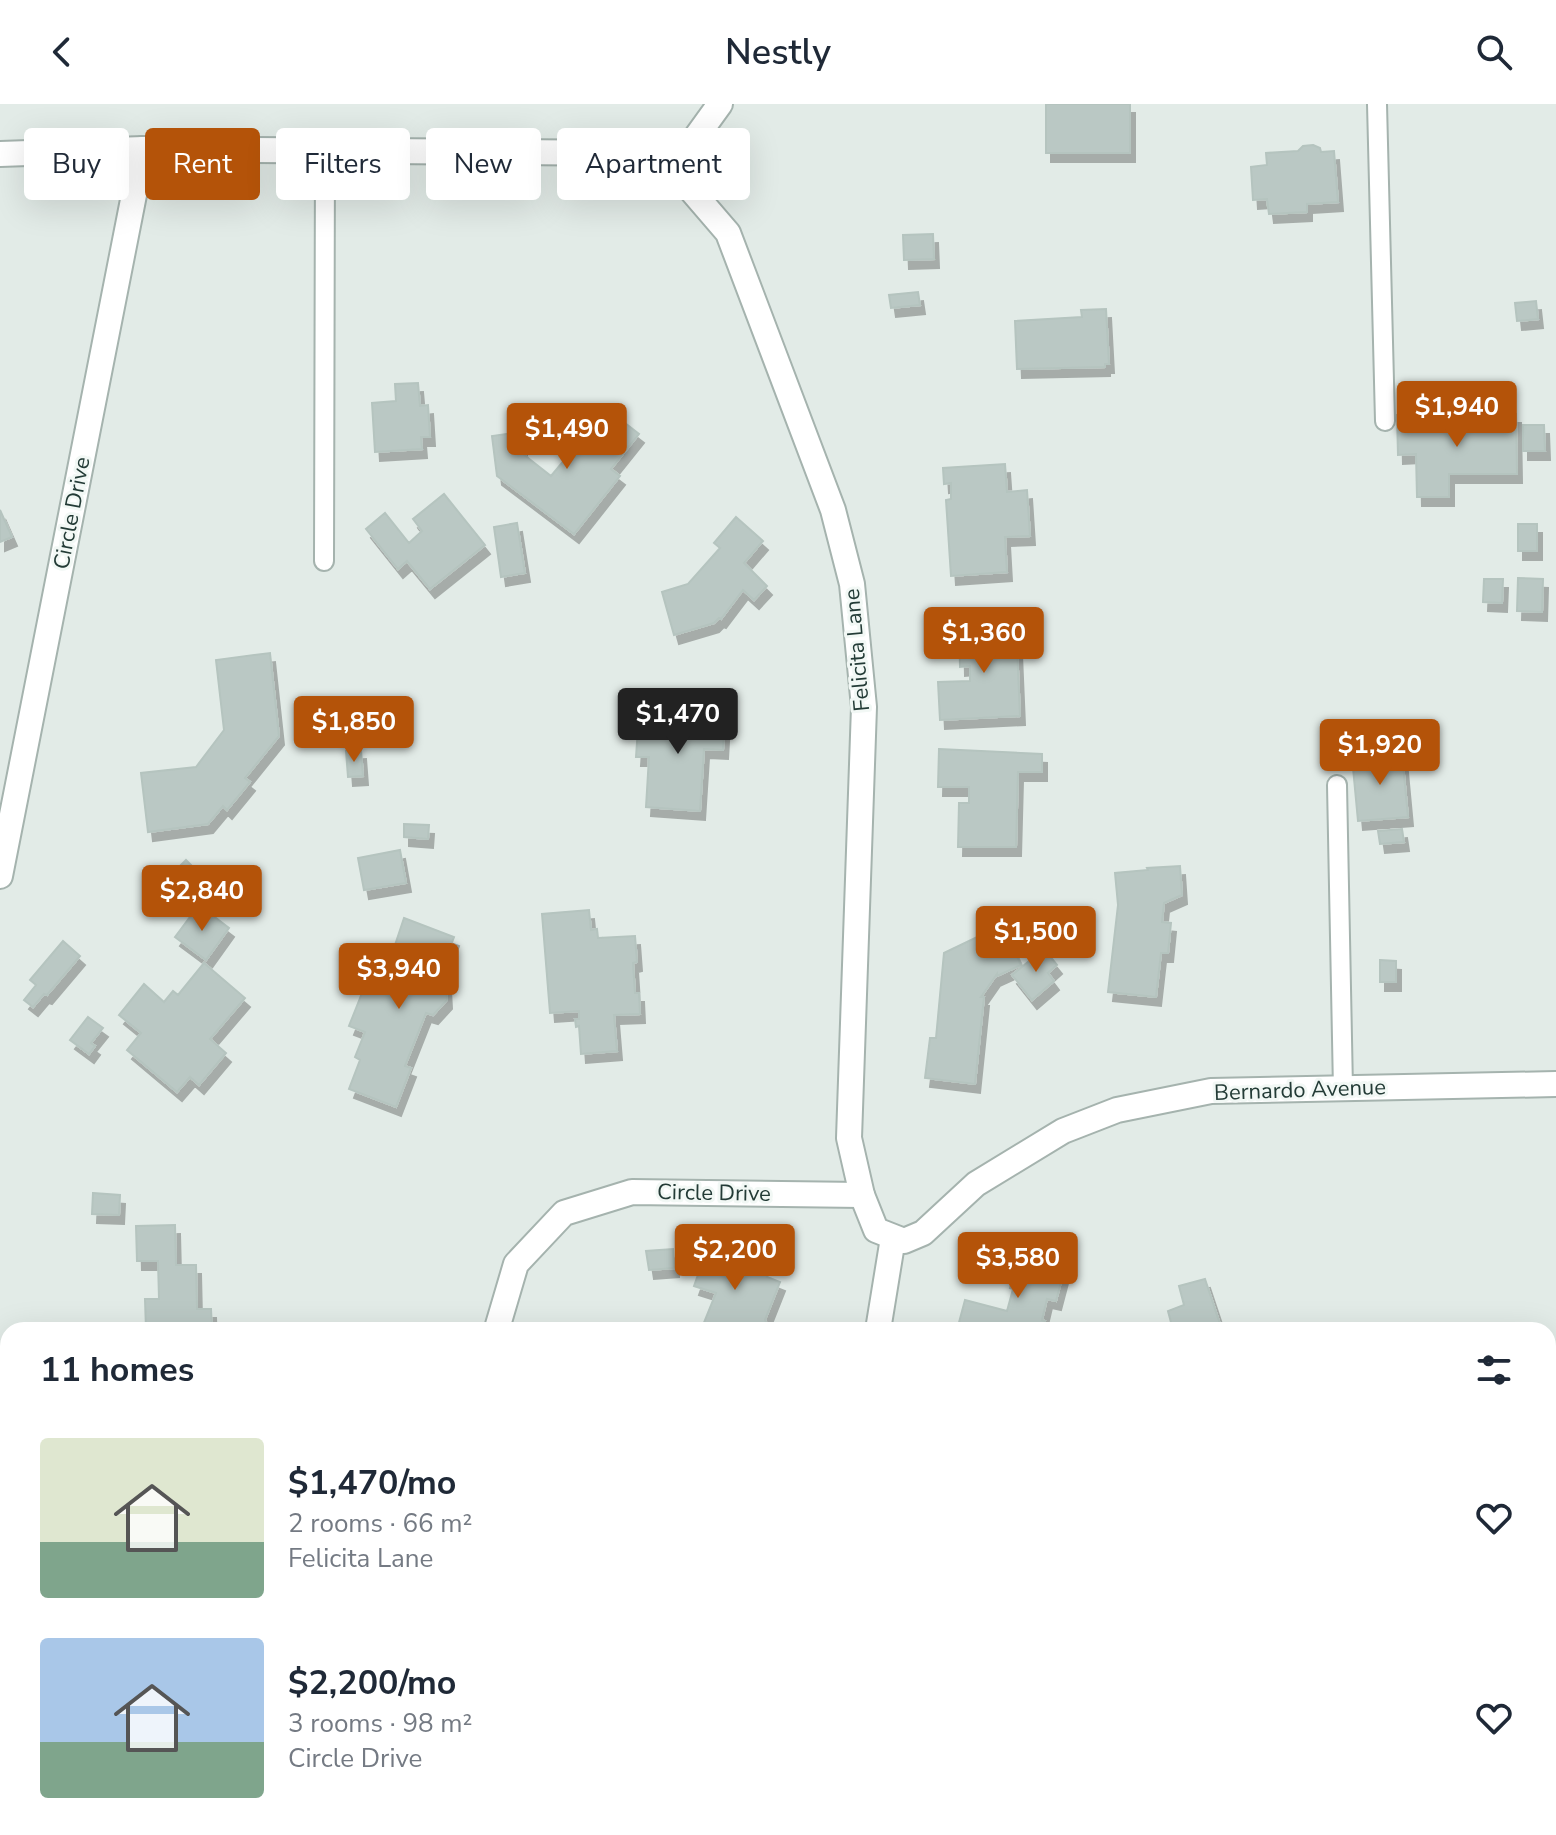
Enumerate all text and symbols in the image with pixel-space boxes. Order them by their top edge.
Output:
text: Nestly [725,28,831,77]
icon: back [40,30,84,74]
icon: search [1472,30,1516,74]
chip: Buy [24,128,129,200]
chip: Rent [145,128,260,200]
chip: Filters [276,128,410,200]
chip: New [426,128,541,200]
chip: Apartment [557,128,750,200]
pin: $1,940 [1392,381,1522,449]
text: $1,940 [1415,389,1499,424]
pin: $1,490 [502,403,632,471]
text: $1,490 [525,411,609,446]
street label: Circle Drive [46,454,98,572]
street label: Felicita Lane [837,587,877,713]
pin: $1,360 [919,607,1049,675]
text: $1,360 [942,615,1026,650]
pin: $1,470 [613,688,743,756]
pin: $1,850 [289,696,419,764]
text: $1,470 [636,696,720,731]
text: $1,850 [312,704,396,739]
pin: $1,920 [1315,719,1445,787]
text: $1,920 [1338,727,1422,762]
pin: $2,840 [137,865,267,933]
text: $2,840 [160,873,244,908]
pin: $1,500 [971,906,1101,974]
text: $1,500 [994,914,1078,949]
pin: $3,940 [334,943,464,1011]
text: $3,940 [357,951,441,986]
street label: Bernardo Avenue [1214,1072,1386,1108]
street label: Circle Drive [657,1177,771,1209]
pin: $2,200 [670,1224,800,1292]
text: $2,200 [693,1232,777,1267]
pin: $3,580 [953,1232,1083,1300]
text: $3,580 [976,1240,1060,1275]
text: 11 homes [40,1347,194,1393]
icon: filters [1472,1348,1516,1392]
text: $1,470/mo [288,1460,456,1506]
icon: home [104,1470,200,1566]
icon: heart [1472,1496,1516,1540]
text: 2 rooms · 66 m² [288,1506,472,1541]
text: Felicita Lane [288,1541,433,1576]
text: $2,200/mo [288,1660,456,1706]
icon: home [104,1670,200,1766]
icon: heart [1472,1696,1516,1740]
text: 3 rooms · 98 m² [288,1706,472,1741]
text: Circle Drive [288,1741,422,1776]

